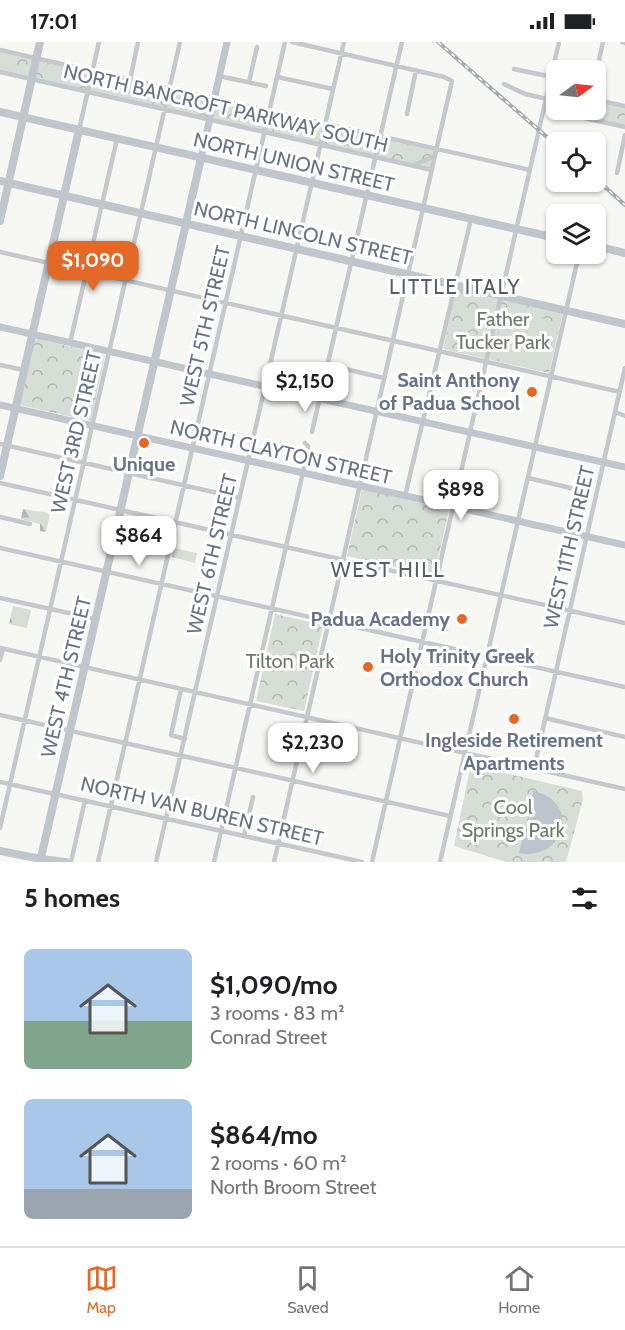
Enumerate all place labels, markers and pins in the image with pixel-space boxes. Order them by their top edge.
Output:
pin: $1,090 [44,241,142,292]
pin: $2,150 [256,362,354,413]
place label: Saint Anthony of Padua School [379,368,520,415]
marker: Saint Anthony of Padua School [525,385,539,399]
marker: Unique [137,436,151,450]
place label: Unique [113,452,175,476]
pin: $898 [425,470,497,521]
pin: $864 [103,516,175,567]
place label: Padua Academy [311,607,450,631]
marker: Padua Academy [455,612,469,626]
place label: Holy Trinity Greek Orthodox Church [380,644,535,691]
marker: Holy Trinity Greek Orthodox Church [361,660,375,674]
marker: Ingleside Retirement Apartments [507,712,521,726]
pin: $2,230 [264,723,362,774]
place label: Ingleside Retirement Apartments [425,728,603,775]

